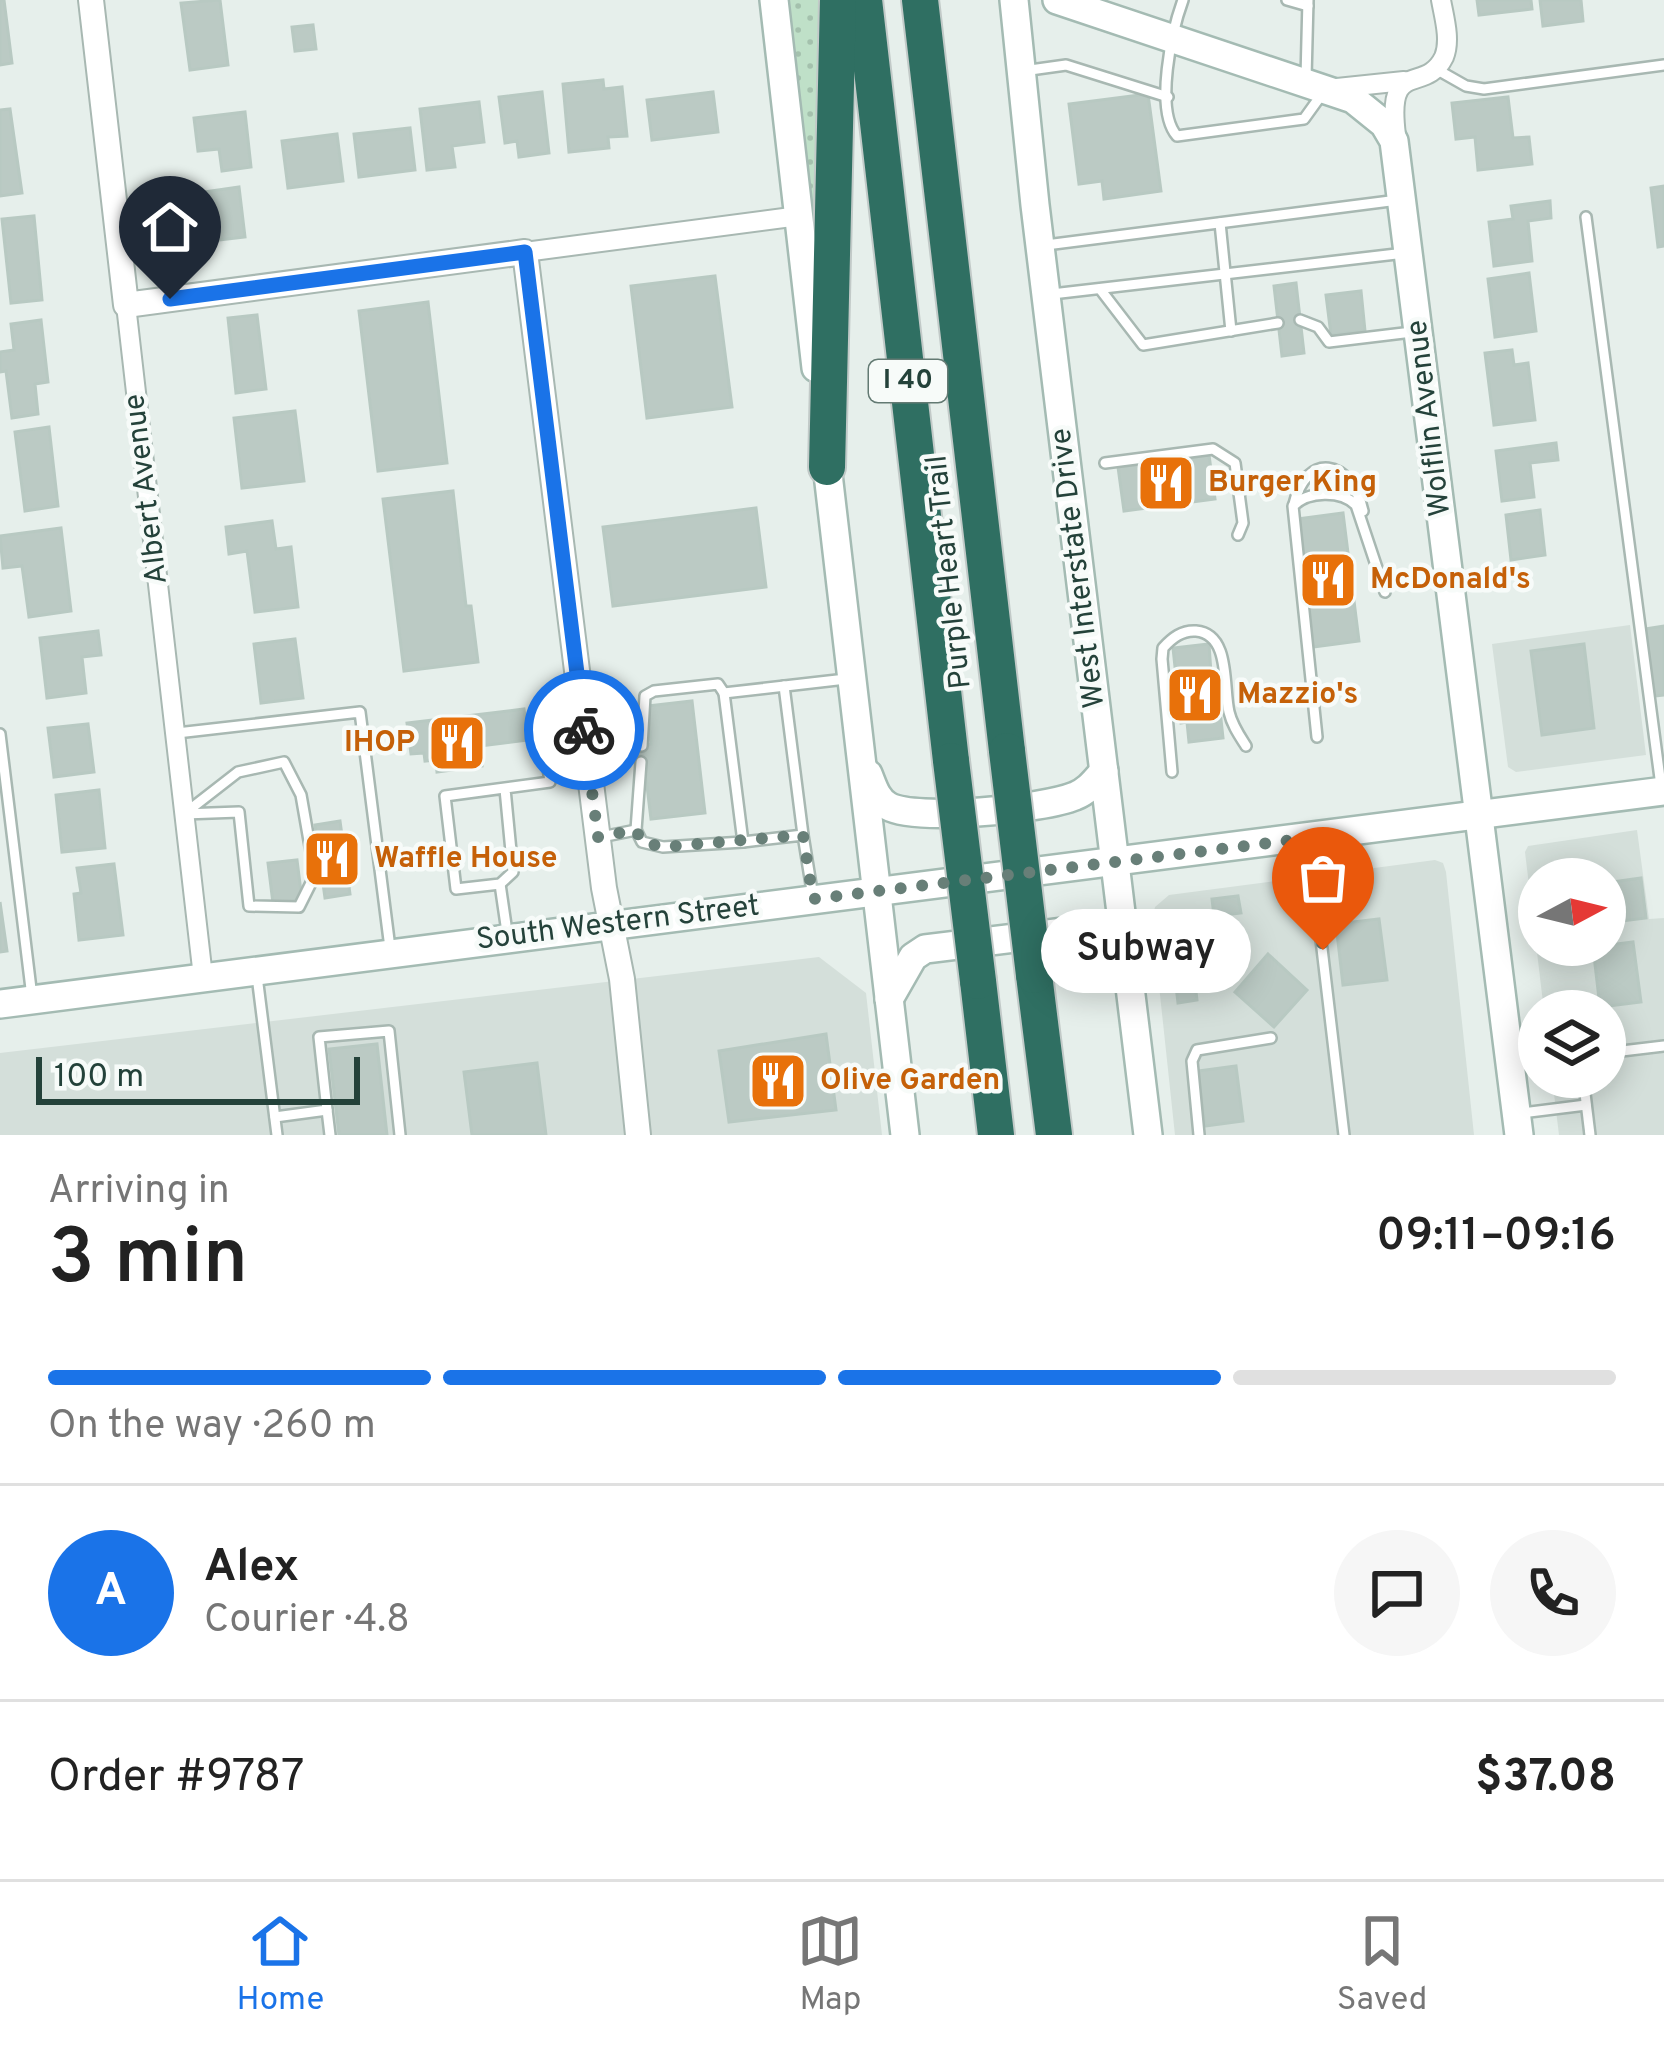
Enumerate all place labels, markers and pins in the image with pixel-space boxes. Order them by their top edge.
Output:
pin [119,176,221,299]
restaurant icon: Burger King [1135,452,1197,514]
place label: Burger King [1208,465,1377,502]
restaurant icon: McDonald's [1297,549,1359,611]
place label: McDonald's [1370,562,1531,599]
restaurant icon: Mazzio's [1164,664,1226,726]
place label: Mazzio's [1237,677,1358,714]
restaurant icon: IHOP [426,712,488,774]
place label: IHOP [344,725,415,762]
pin [1272,827,1374,950]
restaurant icon: Waffle House [301,828,363,890]
place label: Waffle House [374,841,558,878]
callout: Subway [1041,908,1251,992]
restaurant icon: Olive Garden [747,1050,809,1112]
place label: Olive Garden [820,1063,1000,1100]

